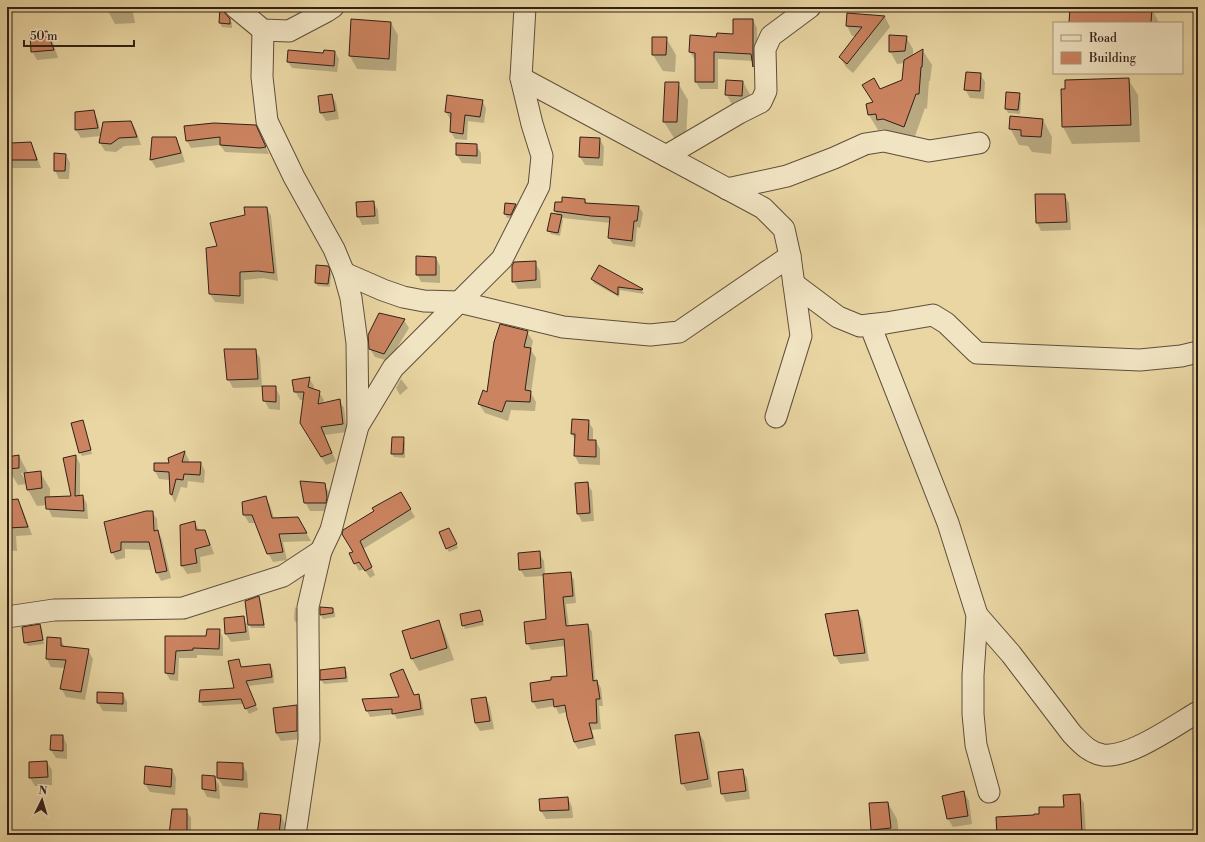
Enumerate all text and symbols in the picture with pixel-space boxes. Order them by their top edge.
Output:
scale bar [24,22,134,48]
legend [1053,22,1183,74]
text: 50 m [30,29,58,44]
text: Road [1089,31,1117,46]
text: Building [1088,51,1137,66]
north arrow [22,780,62,820]
text: N [38,784,48,798]

